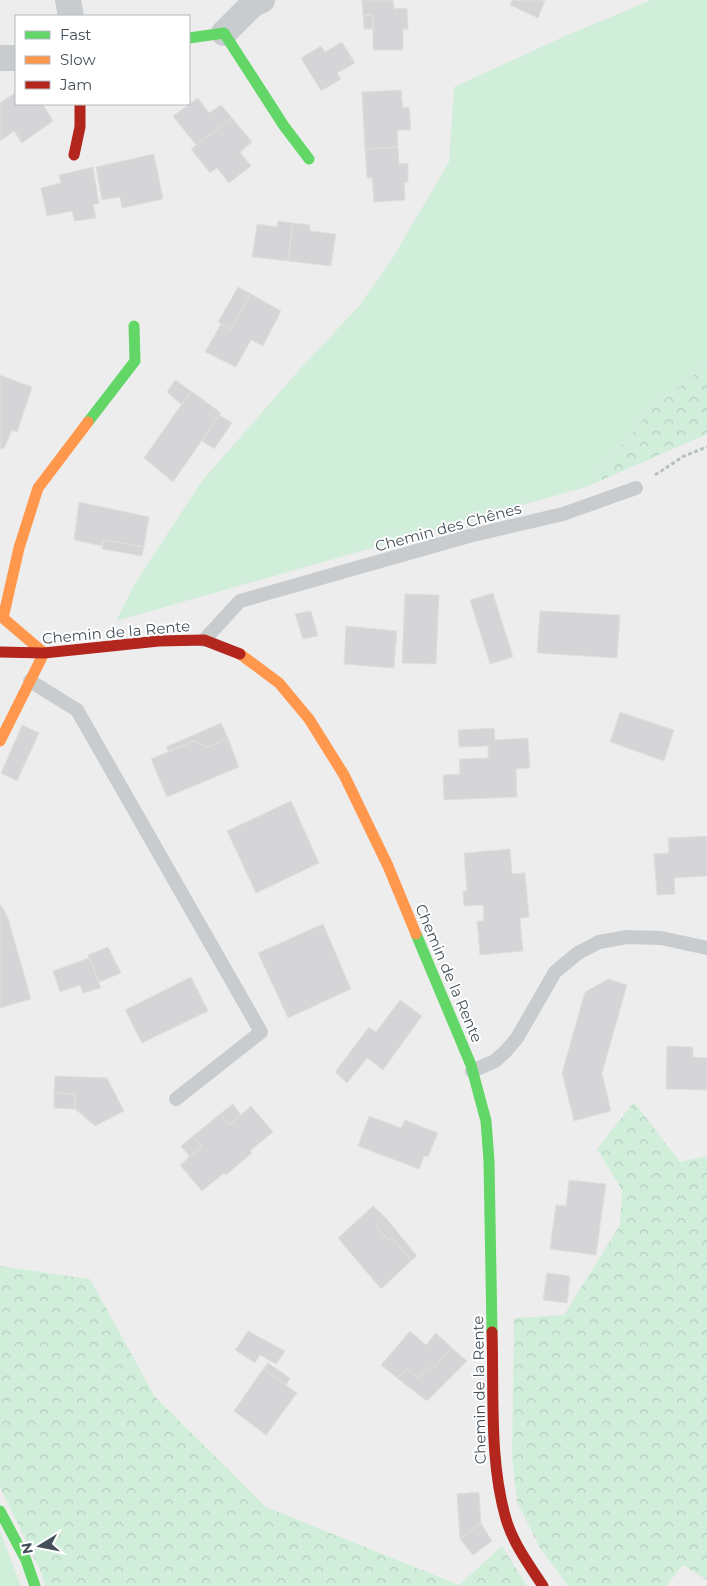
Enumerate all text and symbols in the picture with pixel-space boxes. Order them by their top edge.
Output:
legend [15,15,190,105]
text: Fast [60,25,91,44]
text: Slow [60,50,96,69]
text: Jam [59,75,92,94]
street label: Chemin des Chênes [373,498,523,556]
street label: Chemin de la Rente [41,616,191,648]
street label: Chemin de la Rente [411,901,487,1045]
street label: Chemin de la Rente [468,1315,490,1465]
north arrow [15,1521,65,1571]
text: N [17,1541,37,1555]

